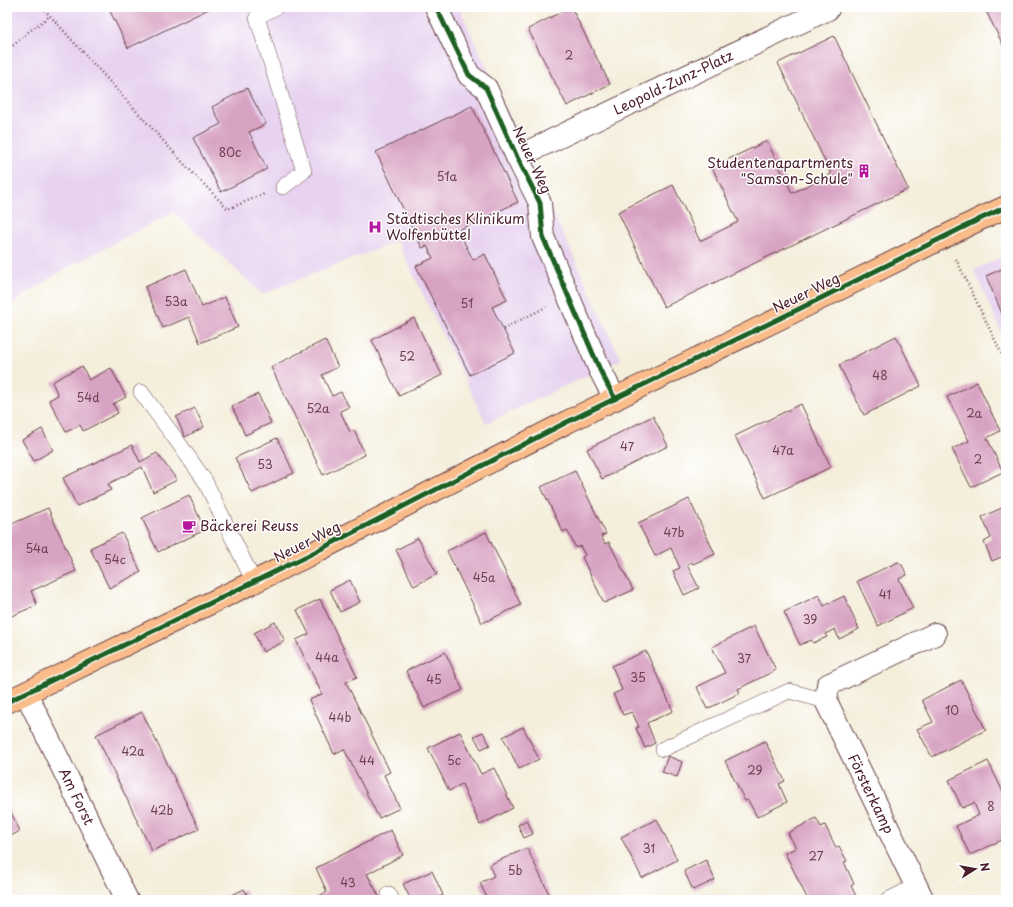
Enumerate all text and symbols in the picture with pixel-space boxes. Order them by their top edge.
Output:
street label: Leopold-Zunz-Platz [610,45,737,120]
house number: 2 [565,46,573,64]
street label: Neuer Weg [508,123,557,197]
house number: 80c [219,143,241,161]
place label: Studentenapartments "Samson-Schule" [707,152,853,189]
building icon: Studentenapartments "Samson-Schule" [856,163,872,179]
house number: 51a [437,167,458,185]
place label: Städtisches Klinikum Wolfenbüttel [386,208,525,245]
hospital icon: Städtisches Klinikum Wolfenbüttel [367,219,383,235]
street label: Neuer Weg [769,267,843,318]
house number: 53a [165,292,188,310]
house number: 51 [461,294,473,312]
house number: 52 [399,347,415,365]
house number: 48 [872,366,888,384]
house number: 54d [77,388,100,406]
house number: 52a [306,399,330,417]
house number: 2a [966,404,982,422]
house number: 47 [620,437,635,455]
house number: 47a [772,441,794,459]
house number: 2 [974,450,982,468]
house number: 53 [257,455,273,473]
place label: Bäckerei Reuss [200,515,299,536]
street label: Neuer Weg [270,516,344,567]
cafe icon: Bäckerei Reuss [181,518,197,534]
house number: 47b [663,523,685,541]
house number: 54a [25,539,49,557]
house number: 54c [104,550,126,568]
house number: 45a [473,568,496,586]
house number: 41 [879,585,891,603]
house number: 39 [803,610,817,628]
house number: 44a [315,648,339,666]
house number: 37 [737,649,752,667]
house number: 35 [630,668,646,686]
house number: 45 [426,670,442,688]
house number: 10 [945,701,959,719]
house number: 44b [329,708,351,726]
house number: 42a [121,742,145,760]
street label: Försterkamp [843,750,900,837]
house number: 44 [359,751,375,769]
house number: 5c [447,751,461,769]
house number: 29 [747,761,763,779]
street label: Am Forst [54,764,100,829]
house number: 8 [987,797,995,815]
house number: 42b [151,801,173,819]
house number: 31 [643,839,655,857]
house number: 27 [809,847,824,865]
north arrow [955,849,995,889]
house number: 5b [508,861,522,879]
text: N [976,861,995,873]
house number: 43 [340,873,356,891]

